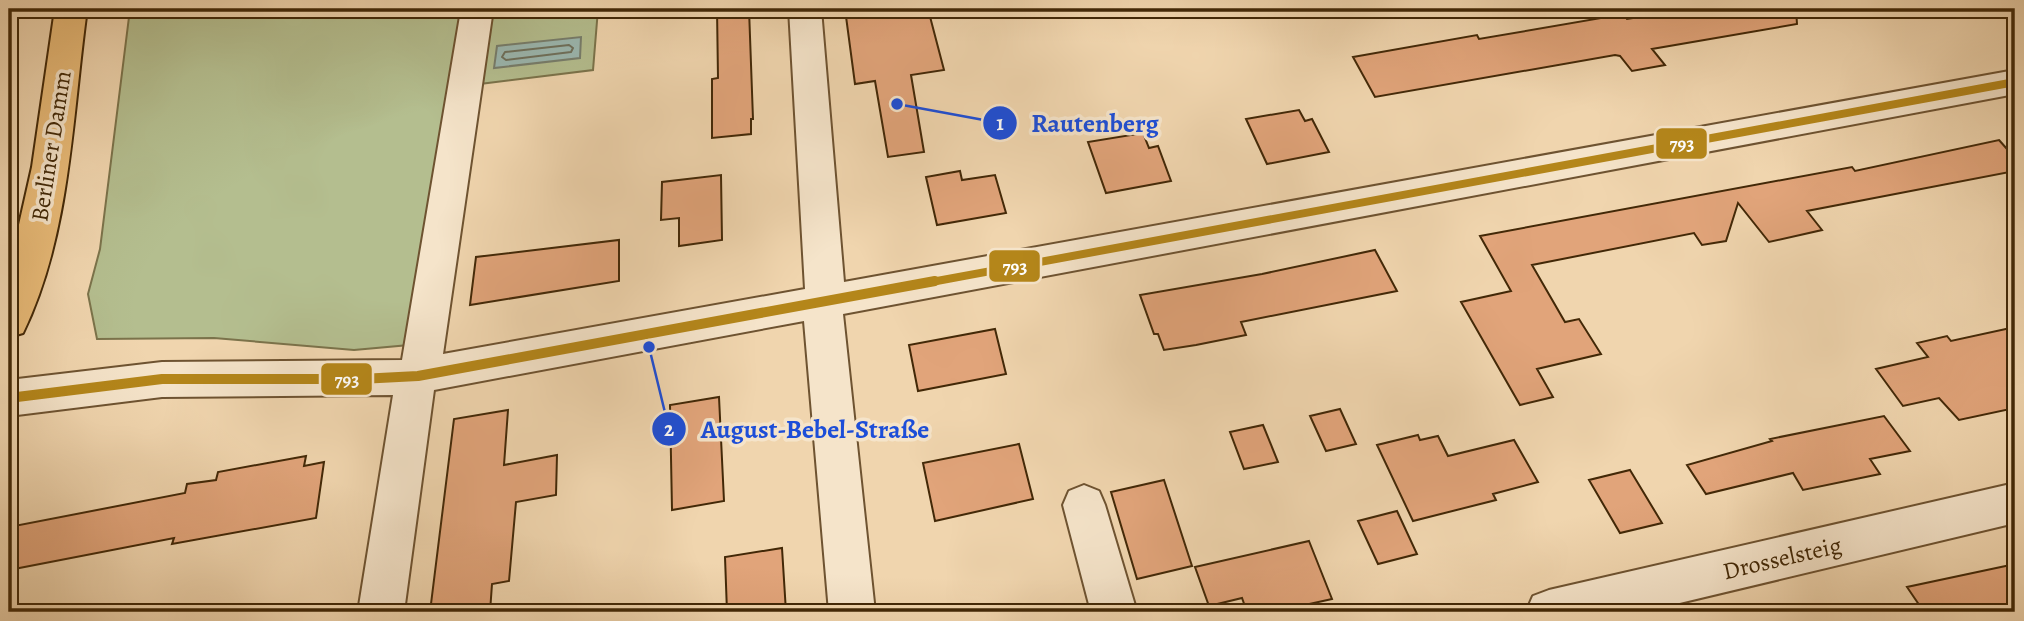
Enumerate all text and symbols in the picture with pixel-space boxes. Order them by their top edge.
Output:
street label: Berliner Damm [23,68,79,224]
callout: Rautenberg [982,100,1173,147]
text: Rautenberg [1031,106,1160,141]
text: 1 [996,109,1004,137]
line badge: 793 [1655,127,1708,160]
text: 793 [1669,131,1695,157]
line badge: 793 [988,249,1041,283]
text: 793 [1002,254,1028,280]
line badge: 793 [320,362,373,396]
text: 793 [334,367,360,393]
callout: August-Bebel-Straße [651,405,943,452]
text: August-Bebel-Straße [700,412,929,447]
text: 2 [664,415,674,443]
street label: Drosselsteig [1720,529,1844,587]

